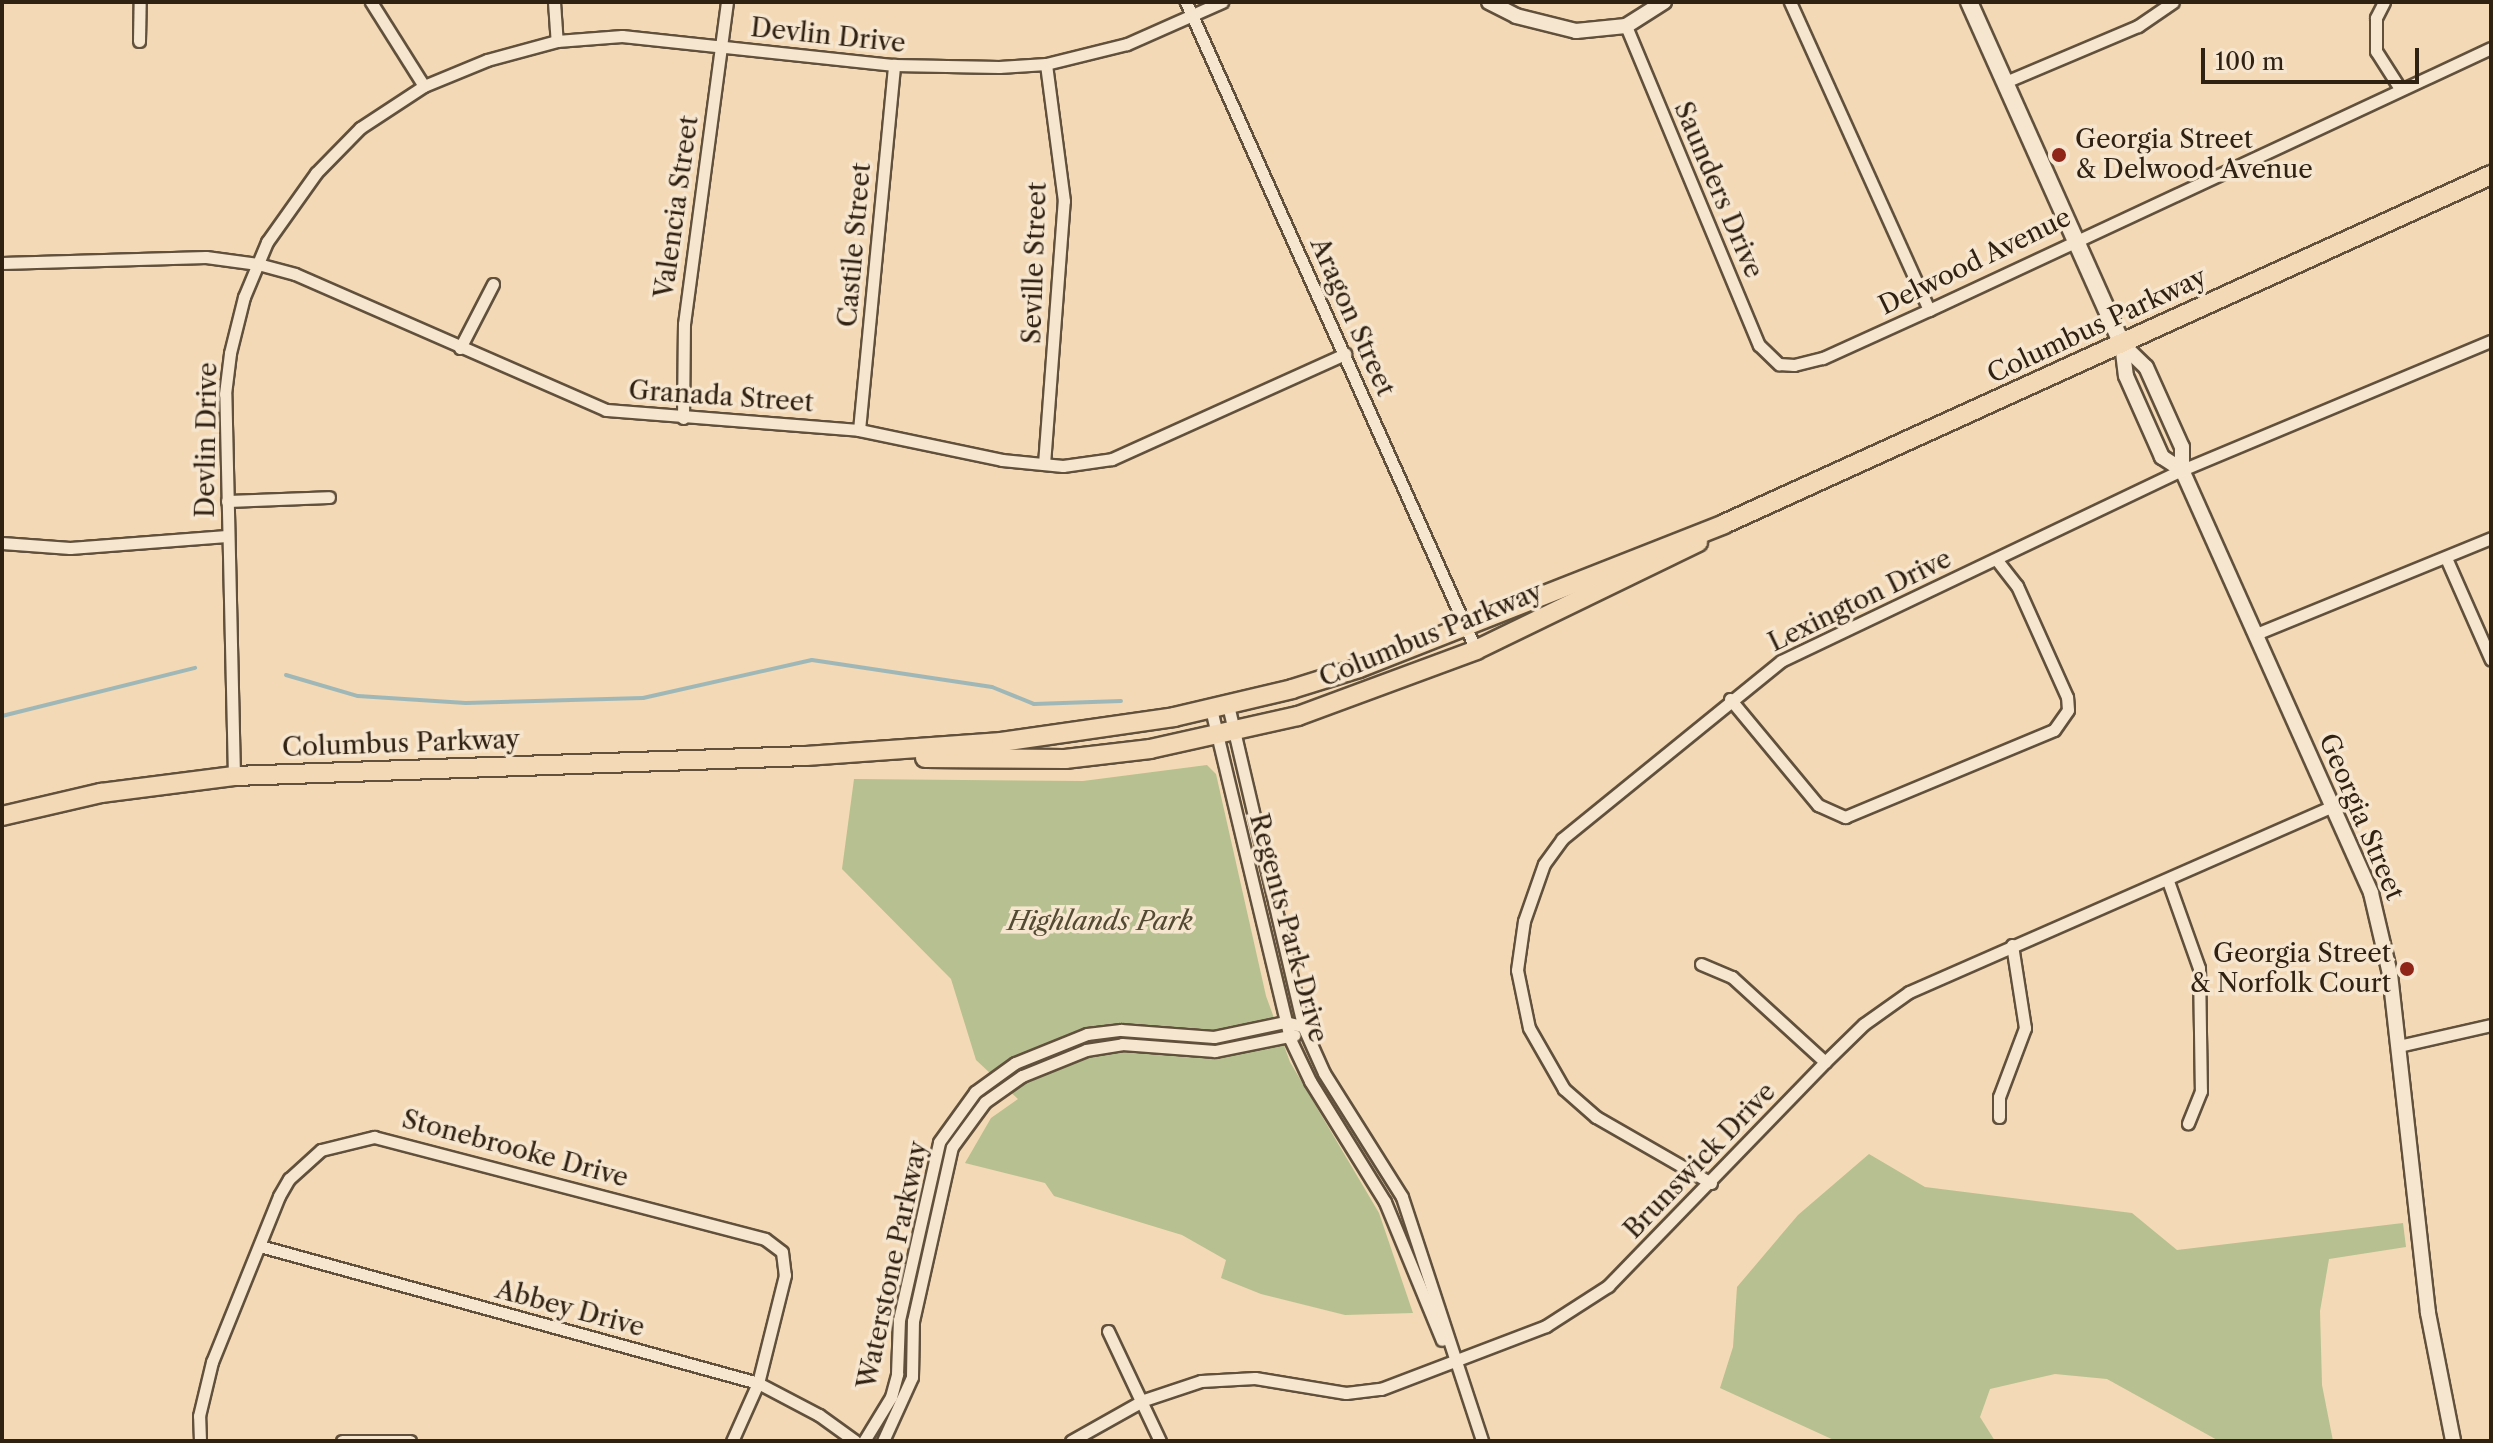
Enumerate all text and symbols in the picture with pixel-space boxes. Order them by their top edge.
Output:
street label: Devlin Drive [749,12,907,60]
scale bar [2205,32,2423,82]
text: 100 m [2215,47,2284,76]
street label: Saunders Drive [1667,97,1769,283]
street label: Valencia Street [649,113,705,301]
place label: Georgia Street & Delwood Avenue [2075,124,2314,186]
marker: Georgia Street & Delwood Avenue [2050,146,2068,164]
street label: Castile Street [832,161,878,329]
street label: Seville Street [1017,181,1053,345]
street label: Delwood Avenue [1873,202,2077,322]
street label: Aragon Street [1303,233,1401,401]
street label: Columbus Parkway [1983,262,2211,390]
street label: Devlin Drive [190,362,224,518]
street label: Granada Street [627,375,815,419]
street label: Lexington Drive [1764,543,1956,659]
street label: Columbus Parkway [1315,576,1547,694]
street label: Columbus Parkway [281,724,521,764]
street label: Georgia Street [2312,729,2410,905]
street label: Regents Park Drive [1242,810,1334,1046]
park label: Highlands Park [1007,906,1193,938]
place label: Georgia Street & Norfolk Court [2189,938,2391,1000]
marker: Georgia Street & Norfolk Court [2398,960,2416,978]
street label: Brunswick Drive [1618,1076,1782,1246]
street label: Stonebrooke Drive [399,1104,631,1194]
street label: Waterstone Parkway [851,1138,935,1392]
street label: Abbey Drive [492,1274,648,1344]

